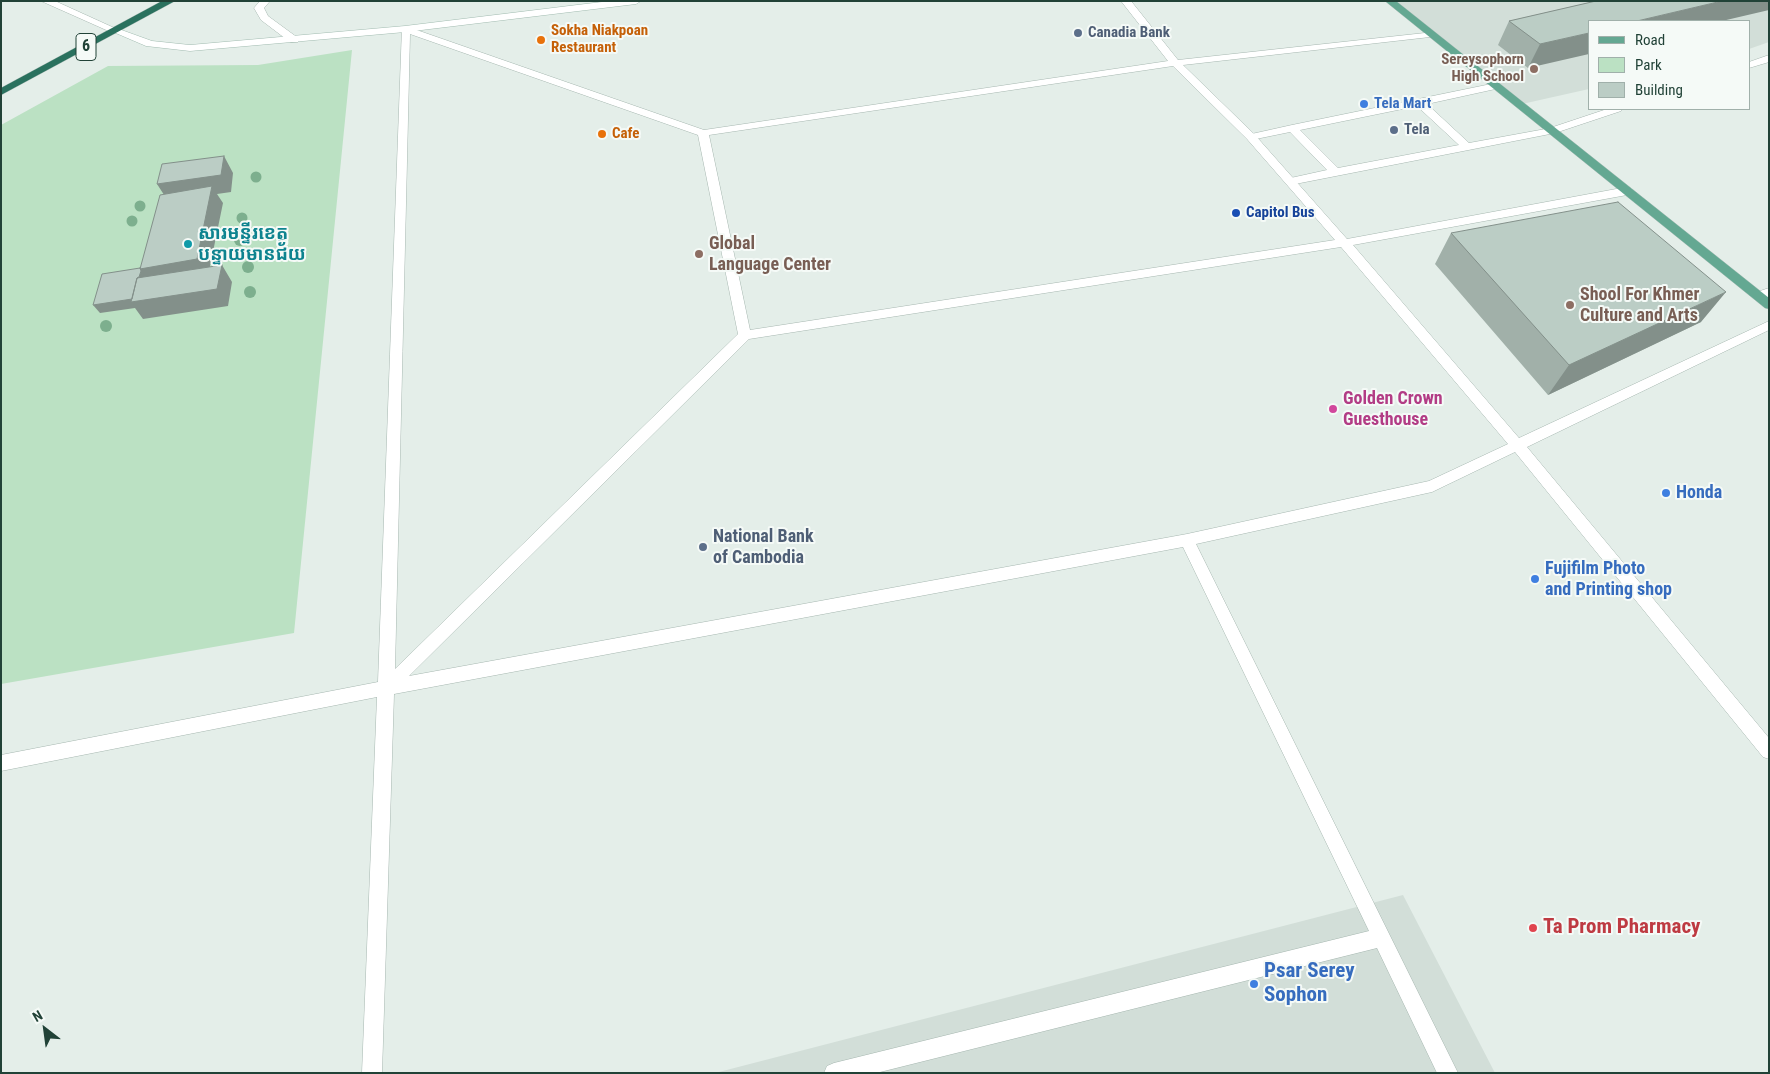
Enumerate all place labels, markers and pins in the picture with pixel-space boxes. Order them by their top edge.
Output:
place label: Sokha Niakpoan Restaurant [551,22,648,57]
place label: Canadia Bank [1088,24,1170,42]
marker: Canadia Bank [1072,27,1084,39]
marker: Sokha Niakpoan Restaurant [535,34,547,46]
place label: Sereysophorn High School [1441,51,1524,86]
marker: Sereysophorn High School [1528,63,1540,75]
place label: Tela Mart [1374,95,1431,113]
marker: Tela Mart [1358,98,1370,110]
place label: Tela [1404,121,1430,139]
marker: Tela [1388,124,1400,136]
place label: Cafe [612,125,640,143]
marker: Cafe [596,128,608,140]
place label: Capitol Bus [1246,204,1315,222]
marker: Capitol Bus [1230,207,1242,219]
place label: សារមន្ទីរខេត្ត បន្ទាយមានជ័យ [198,223,306,266]
place label: Global Language Center [709,233,831,276]
marker: សារមន្ទីរខេត្ត បន្ទាយមានជ័យ [182,238,194,250]
marker: Global Language Center [693,248,705,260]
place label: Shool For Khmer Culture and Arts [1580,284,1699,326]
marker: Shool For Khmer Culture and Arts [1564,299,1576,311]
place label: Golden Crown Guesthouse [1343,388,1443,430]
marker: Golden Crown Guesthouse [1327,403,1339,415]
place label: Honda [1676,482,1722,504]
marker: Honda [1660,487,1672,499]
place label: National Bank of Cambodia [713,526,814,568]
marker: National Bank of Cambodia [697,541,709,553]
place label: Fujifilm Photo and Printing shop [1545,558,1672,600]
marker: Fujifilm Photo and Printing shop [1529,573,1541,585]
place label: Ta Prom Pharmacy [1543,915,1700,941]
marker: Ta Prom Pharmacy [1527,922,1539,934]
place label: Psar Serey Sophon [1264,959,1355,1009]
marker: Psar Serey Sophon [1248,978,1260,990]

